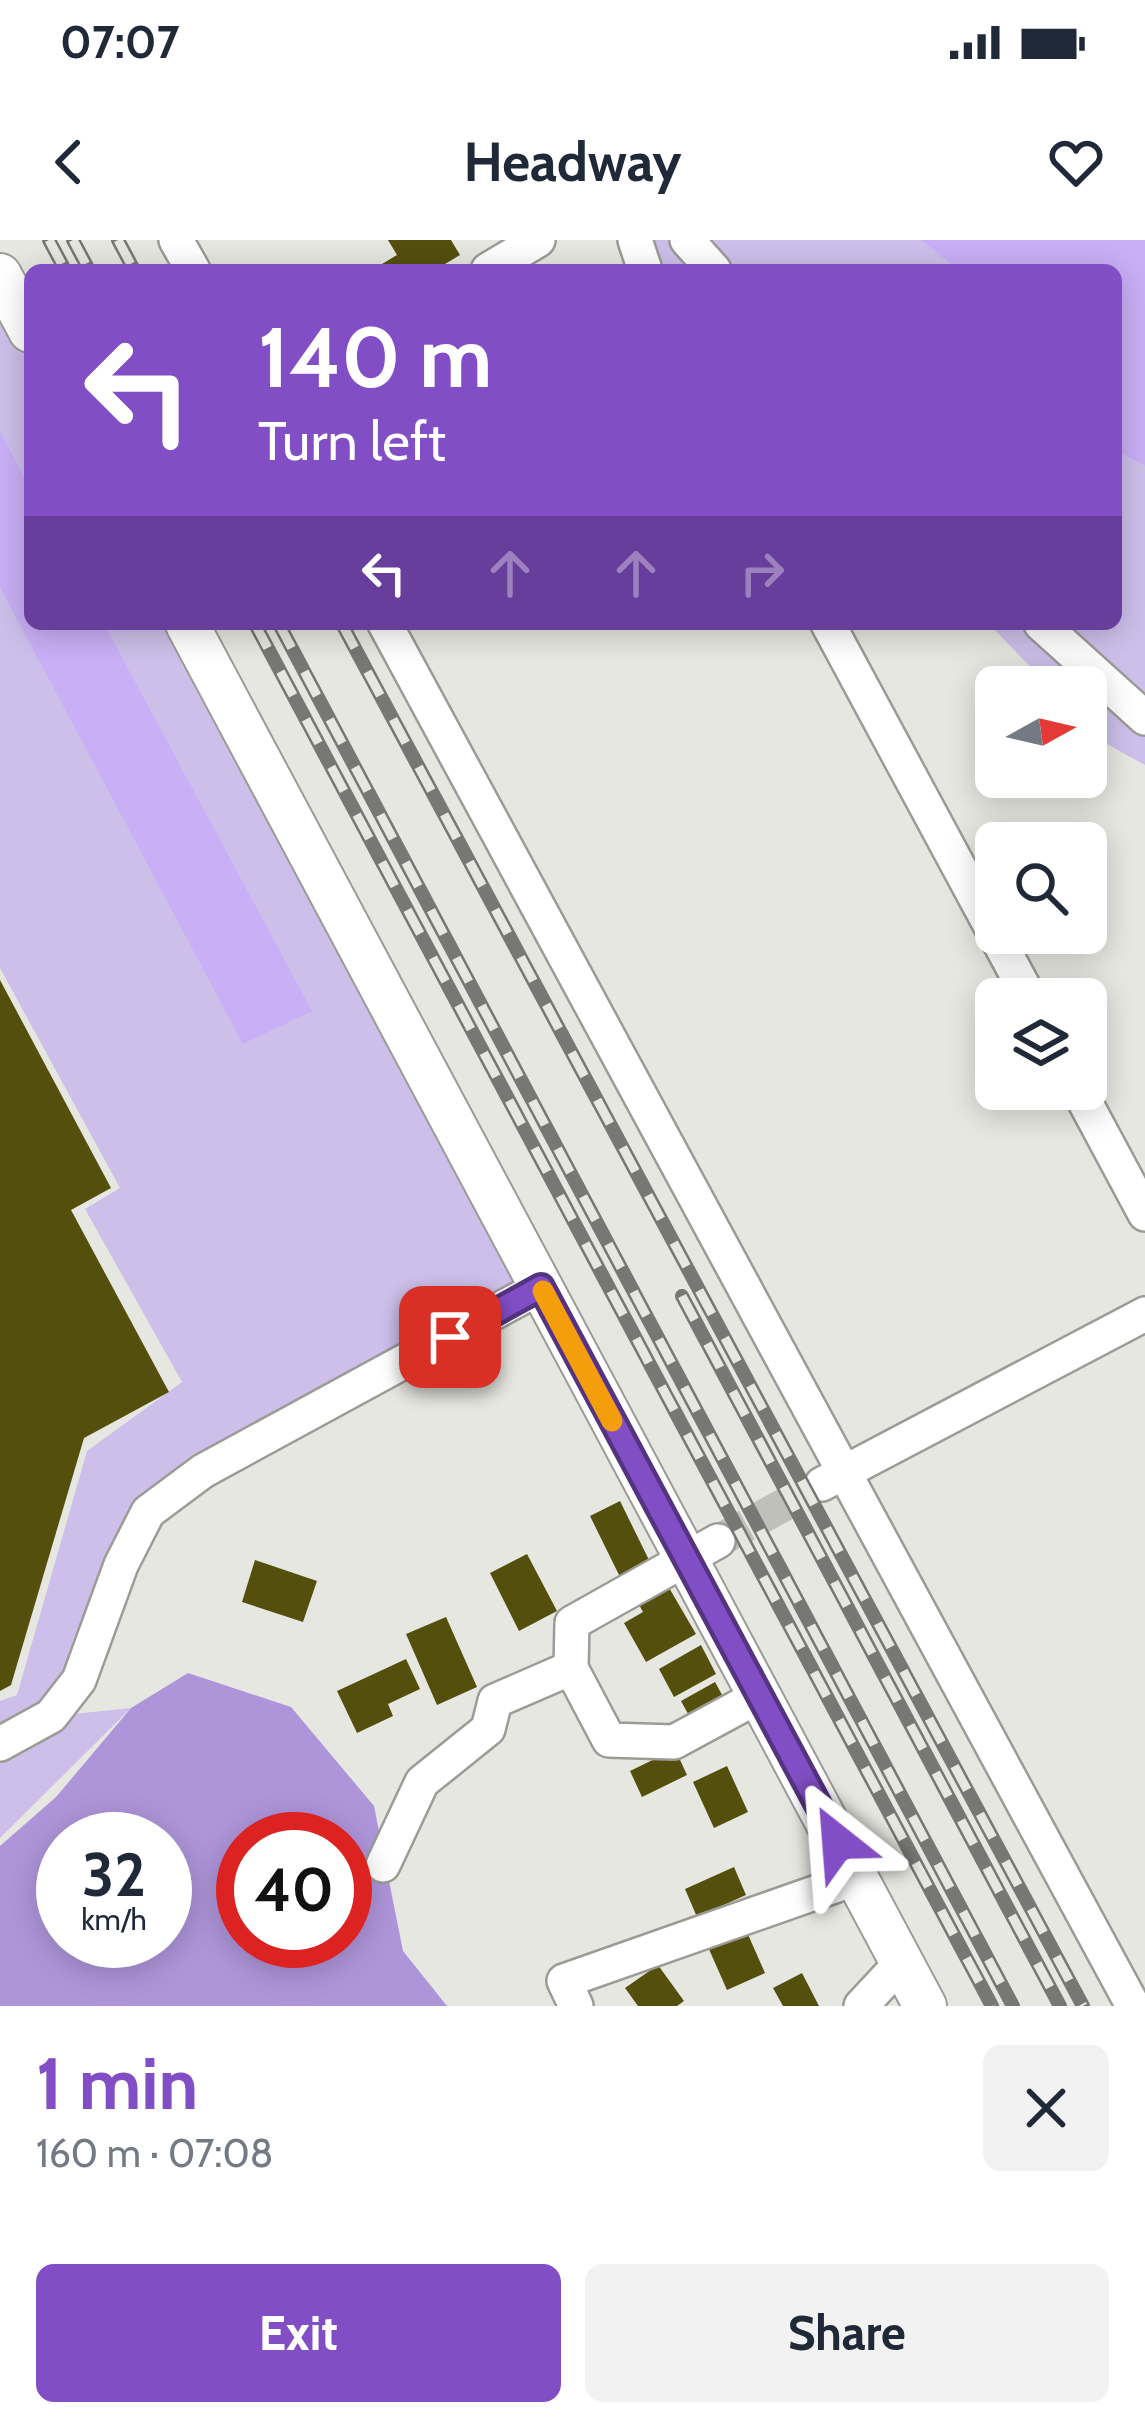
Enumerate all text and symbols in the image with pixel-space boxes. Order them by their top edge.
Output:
text: 07:07 [60,15,179,69]
icon: back [36,129,102,195]
text: Headway [464,129,681,195]
icon: heart [1043,129,1109,195]
text: 140 m [258,306,492,408]
icon: left [60,312,216,468]
text: Turn left [258,408,446,474]
icon: left [351,540,417,606]
icon: ahead [477,540,543,606]
icon: ahead [603,540,669,606]
icon: right [729,540,795,606]
north arrow [975,666,1107,798]
map controls [975,666,1107,1110]
button: search [975,822,1107,954]
button: layers [975,978,1107,1110]
pin [399,1286,501,1388]
icon: arrive [417,1304,483,1370]
position arrow [775,1779,901,1905]
speed limit sign: 40 [216,1812,372,1968]
text: 32 [82,1838,146,1911]
text: km/h [81,1901,147,1938]
text: 1 min [36,2040,198,2127]
button: close [983,2045,1109,2171]
text: 160 m · 07:08 [36,2129,273,2177]
button: Exit [36,2264,561,2402]
button: Share [585,2264,1109,2402]

